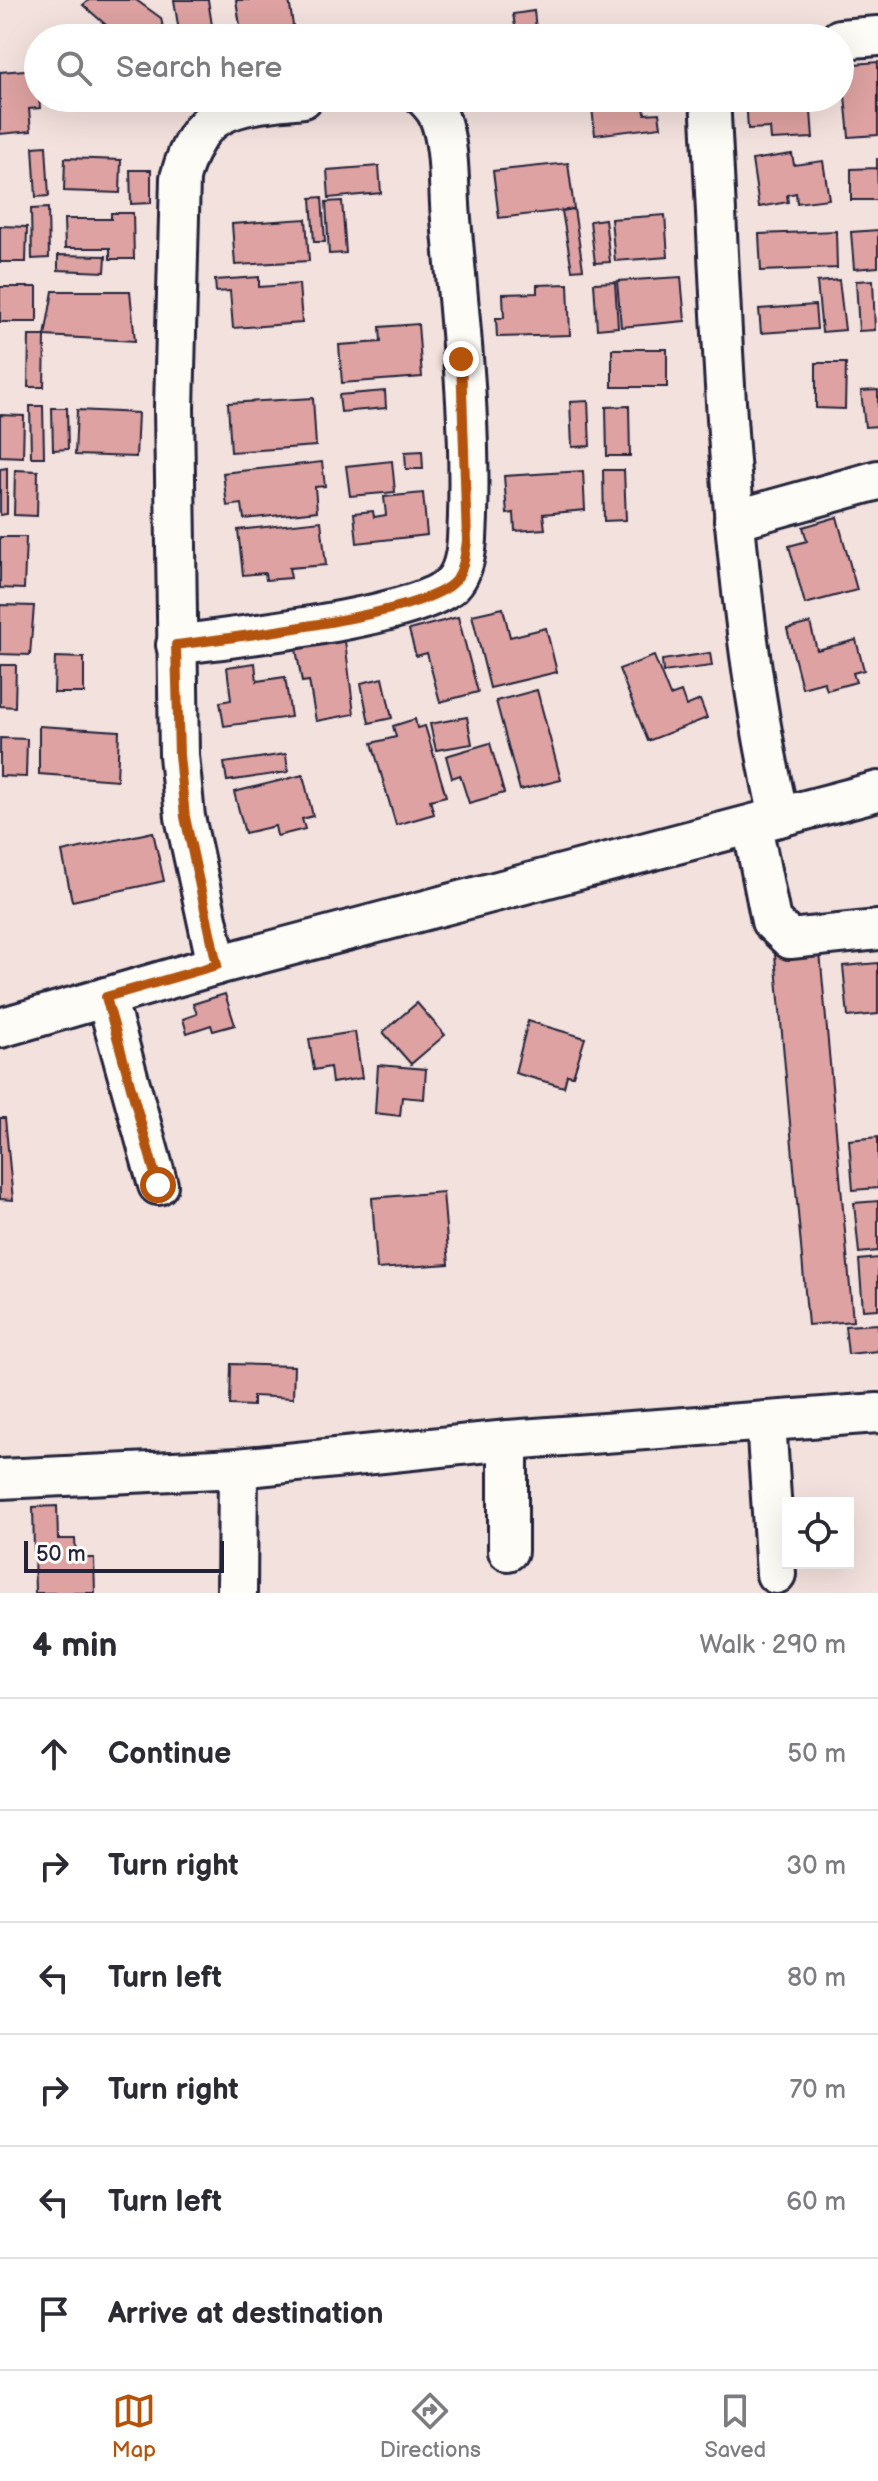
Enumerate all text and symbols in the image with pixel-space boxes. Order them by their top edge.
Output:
search box [24,24,854,112]
icon: search [52,46,96,90]
text: Search here [116,50,282,86]
route end [443,341,479,377]
route start [140,1167,176,1203]
map controls [782,1497,854,1569]
button: locate [782,1497,854,1569]
scale bar [24,1537,224,1573]
text: 50 m [36,1541,86,1568]
text: 4 min [32,1625,118,1666]
text: Walk · 290 m [699,1630,846,1661]
icon: ahead [32,1732,76,1776]
text: Continue [108,1736,231,1772]
text: 50 m [787,1739,846,1770]
icon: right [32,1844,76,1888]
text: Turn right [108,1848,239,1884]
text: 30 m [786,1851,846,1882]
icon: left [32,1956,76,2000]
text: Turn left [108,1960,222,1996]
text: 80 m [787,1963,846,1994]
icon: right [32,2068,76,2112]
text: Turn right [108,2072,239,2108]
text: 70 m [789,2075,846,2106]
icon: left [32,2180,76,2224]
text: Turn left [108,2184,222,2220]
text: 60 m [786,2187,846,2218]
icon: arrive [32,2292,76,2336]
text: Arrive at destination [108,2296,384,2332]
tab: Map [112,2389,156,2464]
tab: Directions [380,2389,481,2464]
tab: Saved [704,2389,766,2464]

